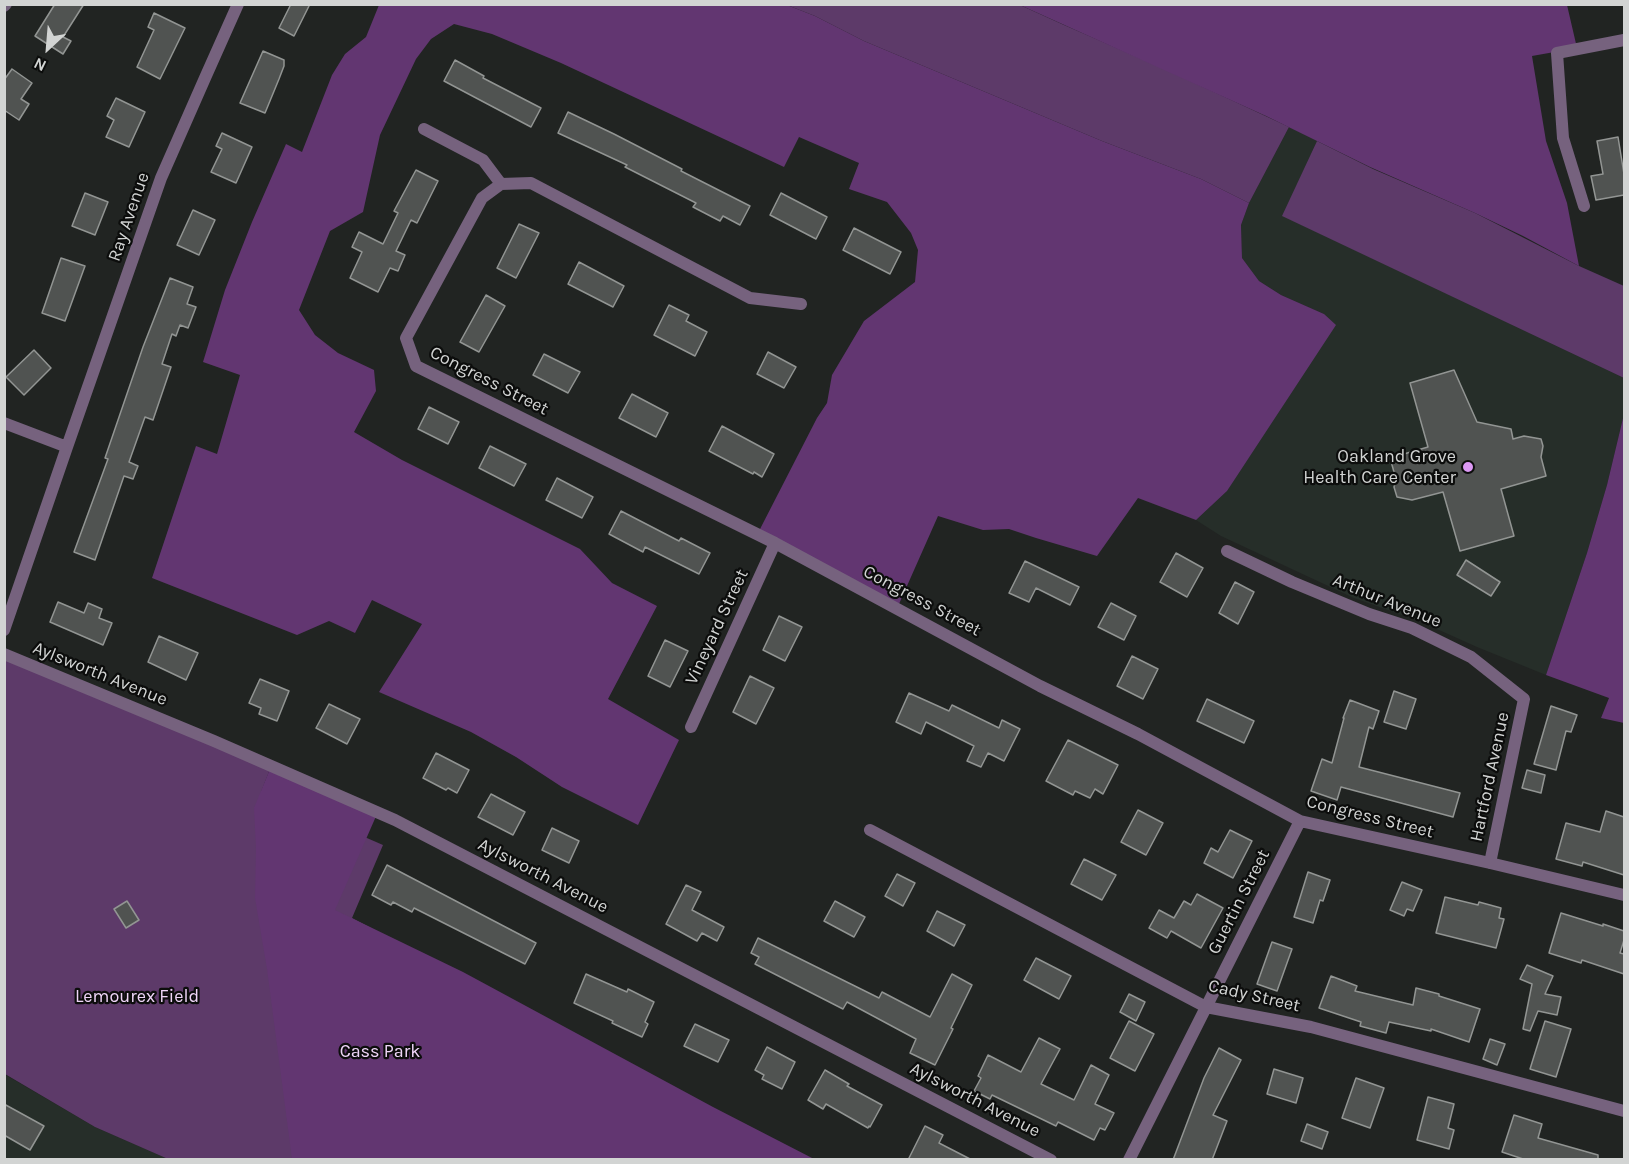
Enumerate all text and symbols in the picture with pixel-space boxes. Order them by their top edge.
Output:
north arrow [18,18,78,78]
text: N [31,54,49,76]
street label: Ray Avenue [104,170,154,264]
street label: Congress Street [426,342,552,420]
place label: Oakland Grove Health Care Center [1303,446,1456,488]
marker: Oakland Grove Health Care Center [1461,460,1475,474]
street label: Congress Street [859,561,985,641]
street label: Vineyard Street [681,566,753,688]
street label: Arthur Avenue [1329,569,1445,633]
street label: Aylsworth Avenue [30,637,170,711]
street label: Hartford Avenue [1466,710,1514,844]
street label: Congress Street [1304,791,1436,843]
street label: Aylsworth Avenue [474,834,612,918]
street label: Guertin Street [1203,846,1275,958]
street label: Cady Street [1206,975,1302,1017]
park label: Lemourex Field [75,986,199,1008]
park label: Cass Park [340,1041,420,1063]
street label: Aylsworth Avenue [906,1058,1044,1142]

